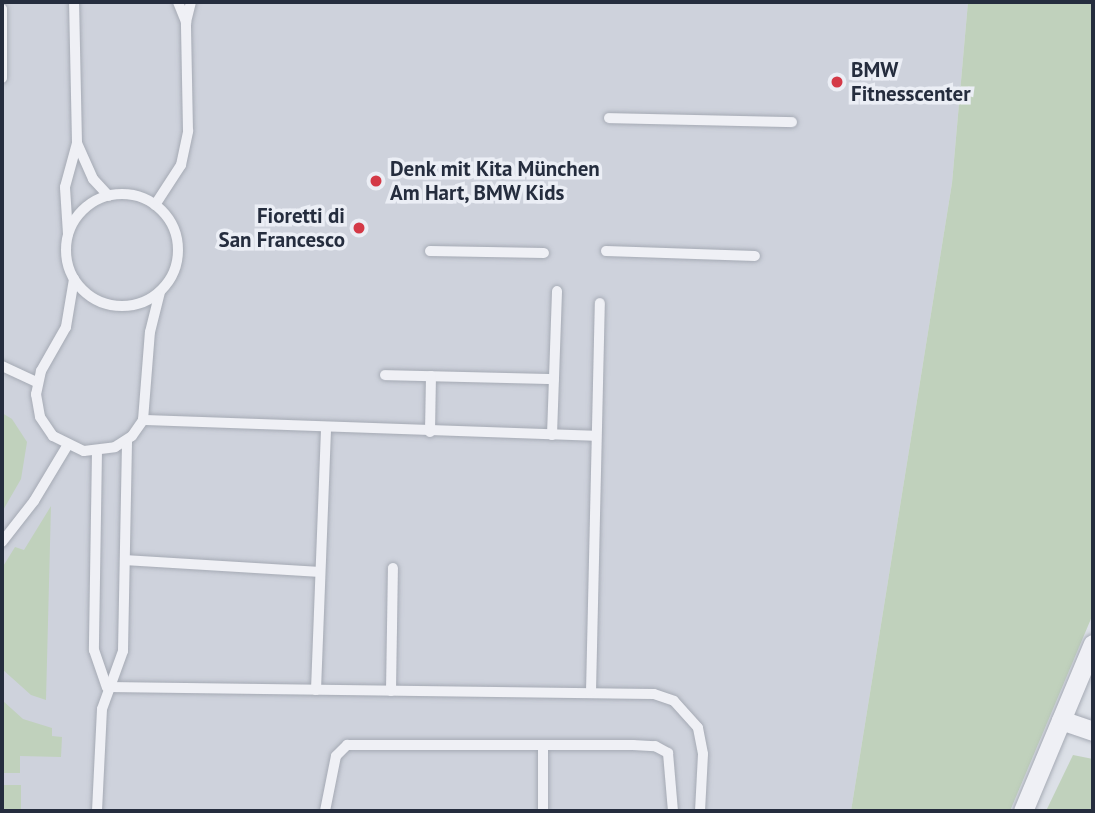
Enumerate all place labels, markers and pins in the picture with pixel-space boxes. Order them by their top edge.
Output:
place label: BMW Fitnesscenter [851,57,971,107]
marker: BMW Fitnesscenter [829,74,845,90]
place label: Denk mit Kita München Am Hart, BMW Kids [390,156,600,206]
marker: Denk mit Kita München Am Hart, BMW Kids [368,173,384,189]
place label: Fioretti di San Francesco [219,203,345,253]
marker: Fioretti di San Francesco [351,220,367,236]

